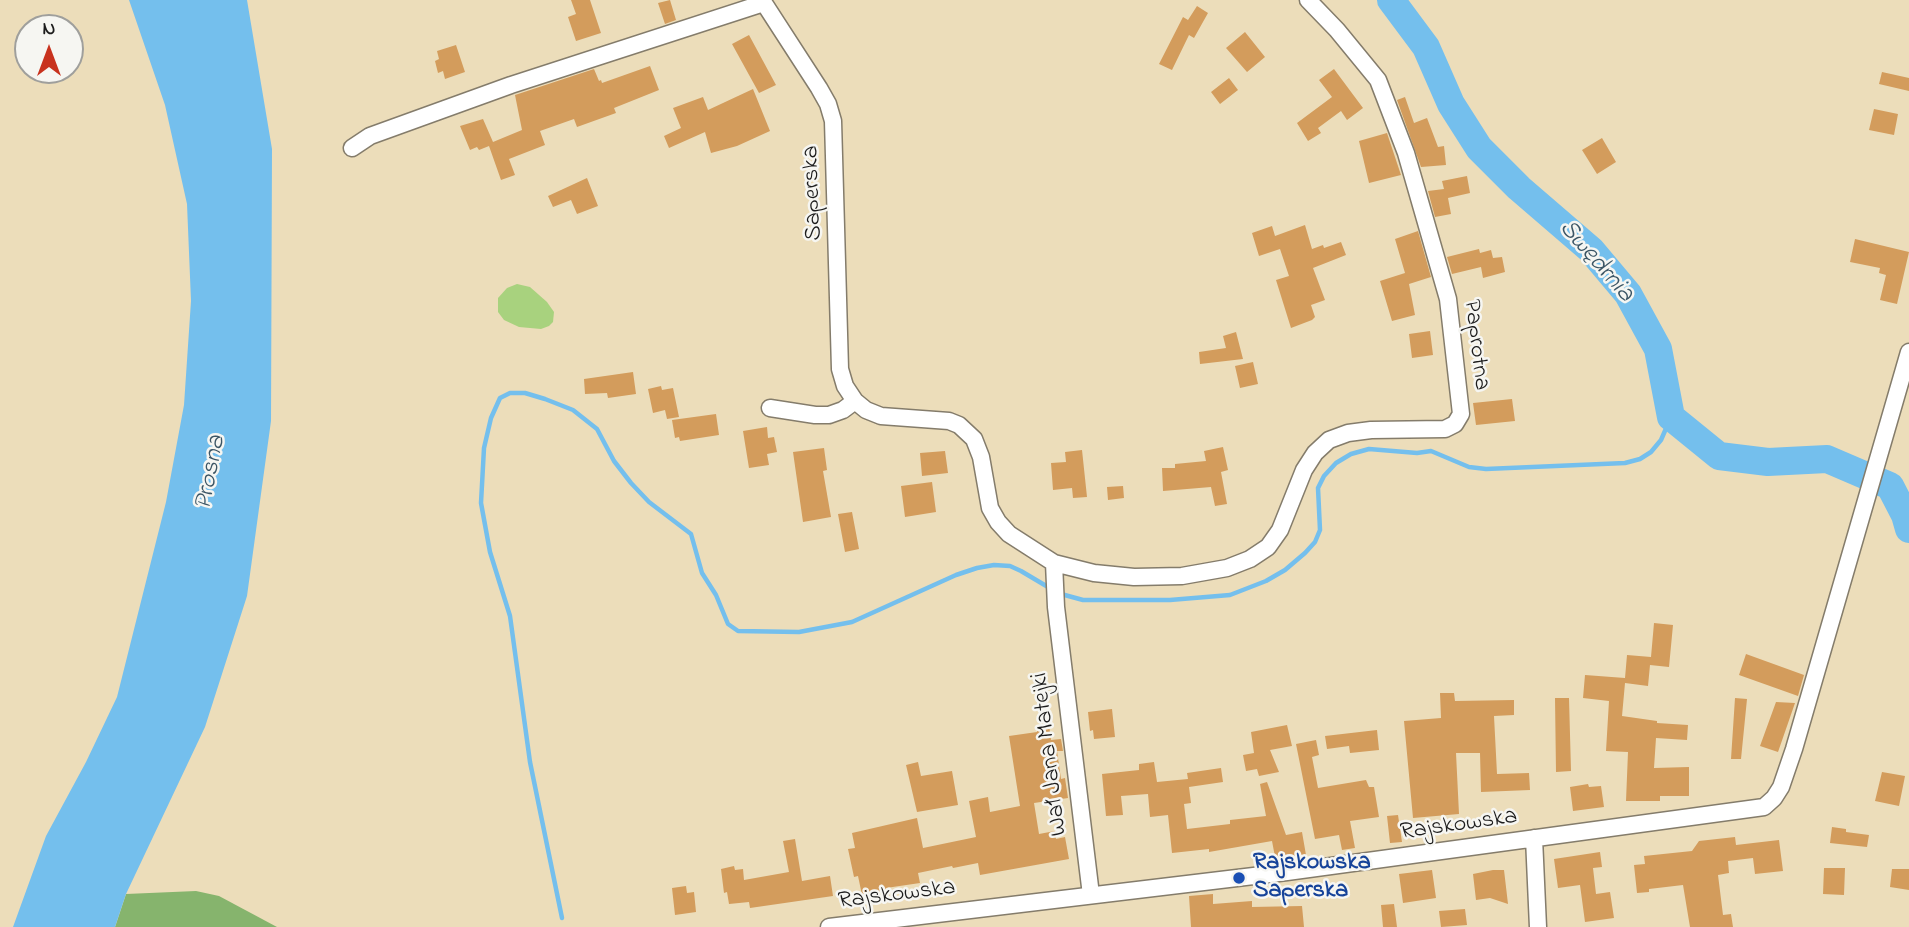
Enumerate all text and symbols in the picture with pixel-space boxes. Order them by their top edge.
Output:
north arrow [14,14,84,84]
text: N [43,16,55,43]
street label: Saperska [798,145,830,241]
water label: Swędrnia [1551,214,1639,310]
street label: Paprotna [1455,298,1495,392]
water label: Prosna [190,433,234,513]
street label: Wał Jana Matejki [1027,671,1075,837]
street label: Rajskowska [1399,804,1519,848]
place label: Rajskowska Saperska [1253,850,1371,906]
marker: Rajskowska Saperska [1231,870,1247,886]
street label: Rajskowska [837,875,957,917]

